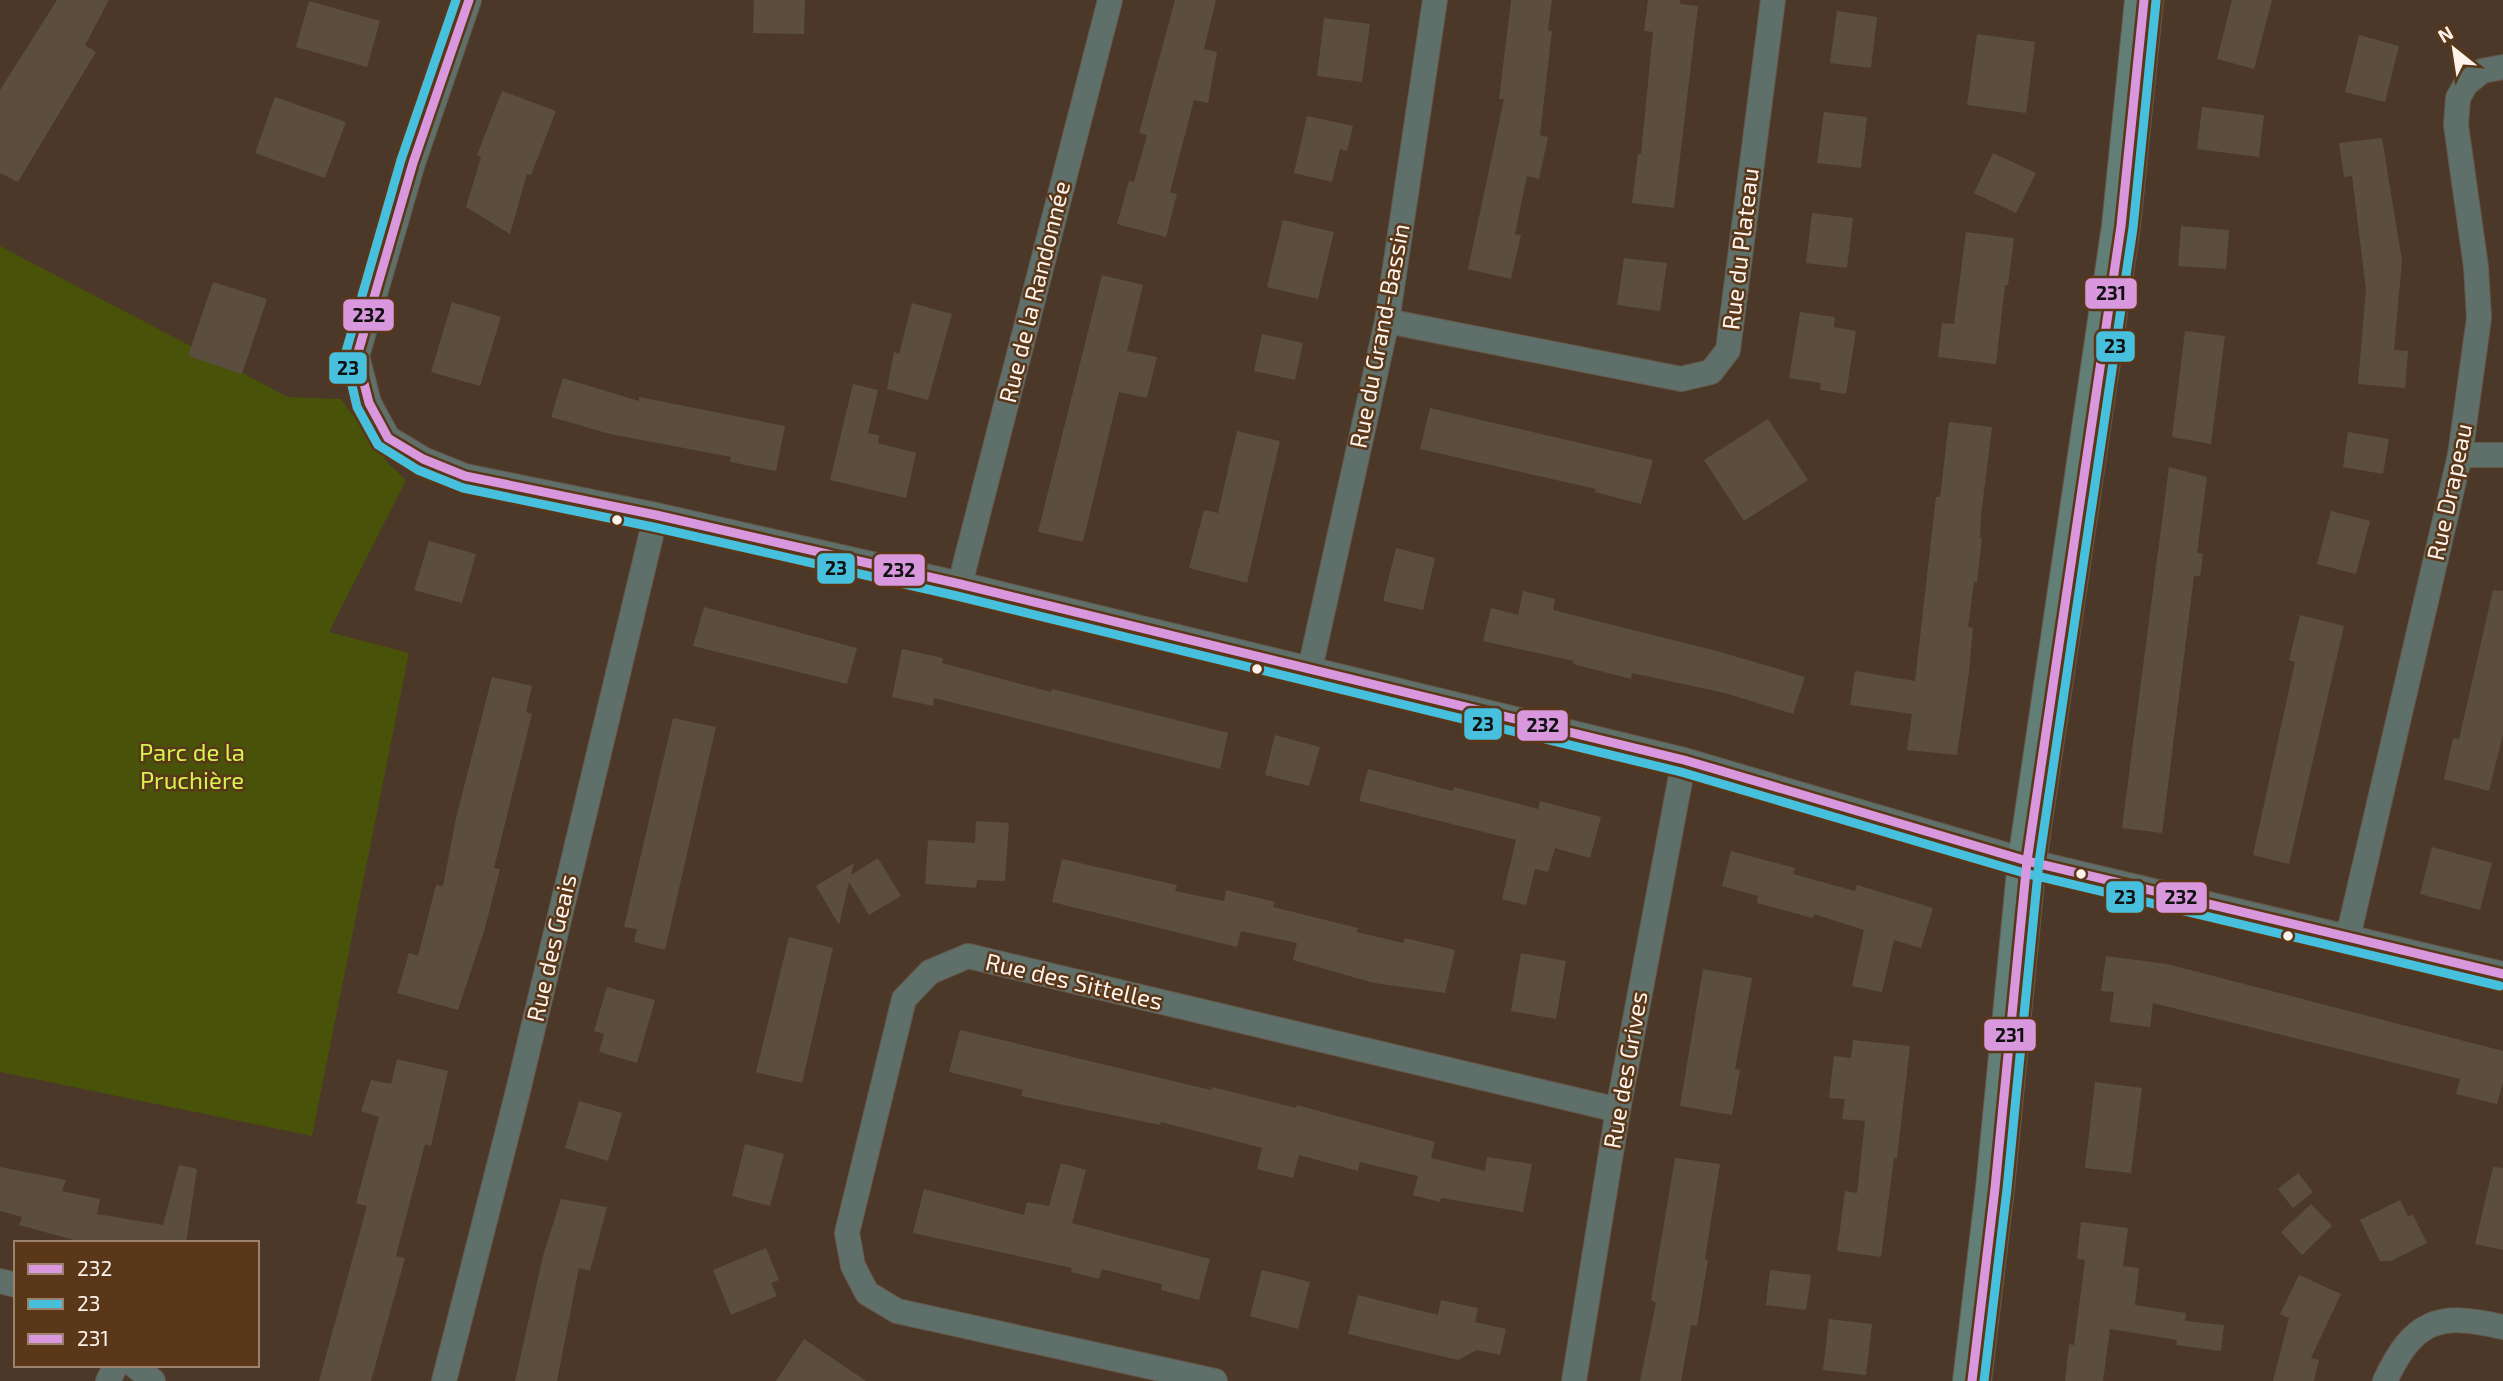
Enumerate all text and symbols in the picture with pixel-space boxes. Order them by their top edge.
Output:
north arrow [2419,14,2489,84]
text: N [2434,20,2457,47]
street label: Rue du Plateau [1715,166,1764,331]
street label: Rue de la Randonnée [992,178,1075,405]
street label: Rue du Grand-Bassin [1343,221,1415,450]
line badge: 231 [2084,277,2138,310]
text: 231 [2096,281,2126,304]
line badge: 232 [342,298,395,332]
text: 232 [353,303,385,326]
line badge: 23 [2095,330,2136,363]
text: 23 [2104,334,2126,357]
line badge: 23 [328,351,368,385]
text: 23 [337,356,359,379]
street label: Rue Drapeau [2420,421,2477,563]
unlabelled marker [610,513,624,527]
line badge: 23 [816,552,856,585]
line badge: 232 [873,553,926,587]
text: 23 [825,556,847,579]
text: 232 [883,558,915,581]
unlabelled marker [1250,662,1264,676]
line badge: 23 [1463,707,1503,741]
line badge: 232 [1516,709,1569,742]
text: 23 [1472,712,1494,735]
text: 232 [1527,713,1559,736]
park label: Parc de la Pruchière [139,737,245,794]
unlabelled marker [2074,867,2088,881]
street label: Rue des Geais [520,871,582,1024]
line badge: 23 [2105,880,2145,914]
line badge: 232 [2155,881,2208,914]
text: 23 [2114,885,2136,908]
text: 232 [2165,885,2197,908]
unlabelled marker [2281,929,2295,943]
street label: Rue des Sittelles [983,946,1166,1015]
street label: Rue des Grives [1596,989,1653,1151]
line badge: 231 [1983,1018,2037,1052]
text: 231 [1995,1023,2025,1046]
legend [14,1241,259,1367]
text: 232 [77,1255,112,1280]
text: 23 [77,1290,100,1315]
text: 231 [77,1325,109,1350]

